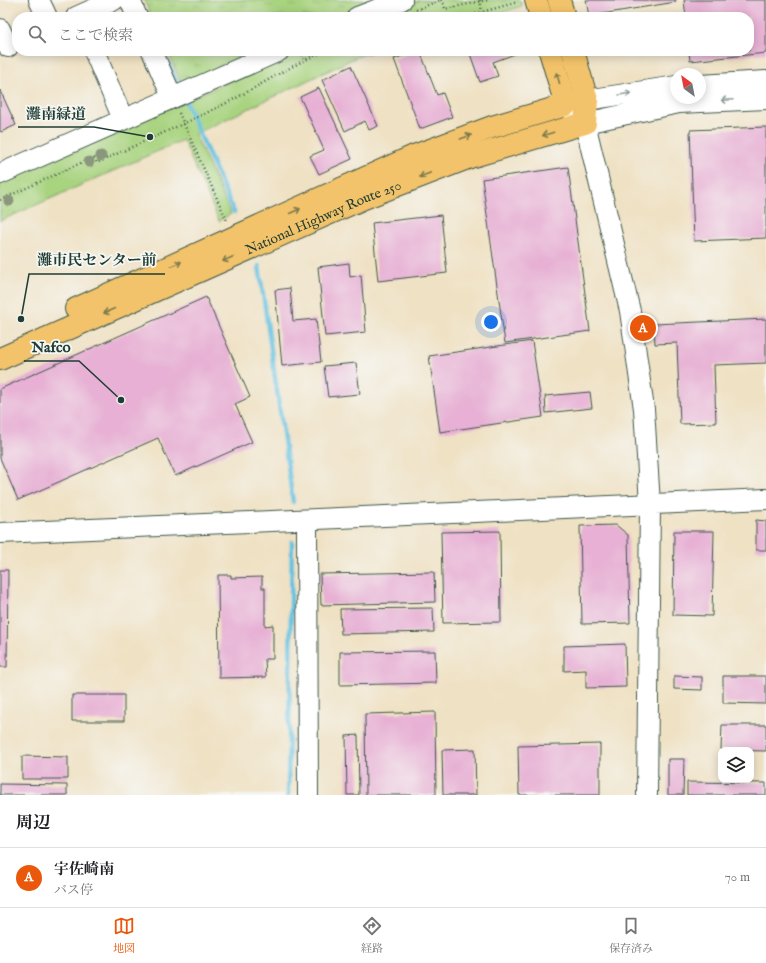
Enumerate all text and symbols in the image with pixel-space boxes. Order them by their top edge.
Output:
search box [12,12,754,56]
icon: search [26,23,48,45]
text: ここで検索 [58,26,133,45]
north arrow [670,68,706,104]
one-way arrow [554,72,561,85]
one-way arrow [618,90,631,98]
one-way arrow [721,97,734,104]
callout: 灘南緑道 [18,100,94,127]
text: 灘南緑道 [26,105,86,124]
one-way arrow [542,131,555,138]
one-way arrow [459,133,471,141]
one-way arrow [419,171,431,179]
street label: National Highway Route 250 [243,176,404,259]
one-way arrow [288,206,300,214]
callout: 灘市民センター前 [29,247,165,274]
text: 灘市民センター前 [37,251,157,270]
one-way arrow [222,255,234,263]
one-way arrow [170,260,182,267]
one-way arrow [103,308,115,315]
your location [481,312,501,332]
pin: A [630,313,656,343]
callout: Nafco [24,334,79,361]
text: Nafco [31,338,70,357]
map controls [718,747,754,783]
button: layers [718,747,754,783]
text: 周辺 [16,813,50,834]
text: 宇佐崎南 [54,860,114,879]
text: A [25,869,33,886]
text: 70 m [725,869,750,886]
text: バス停 [54,882,93,899]
tab: 地図 [113,915,135,956]
tab: 経路 [361,915,383,956]
tab: 保存済み [609,915,653,956]

